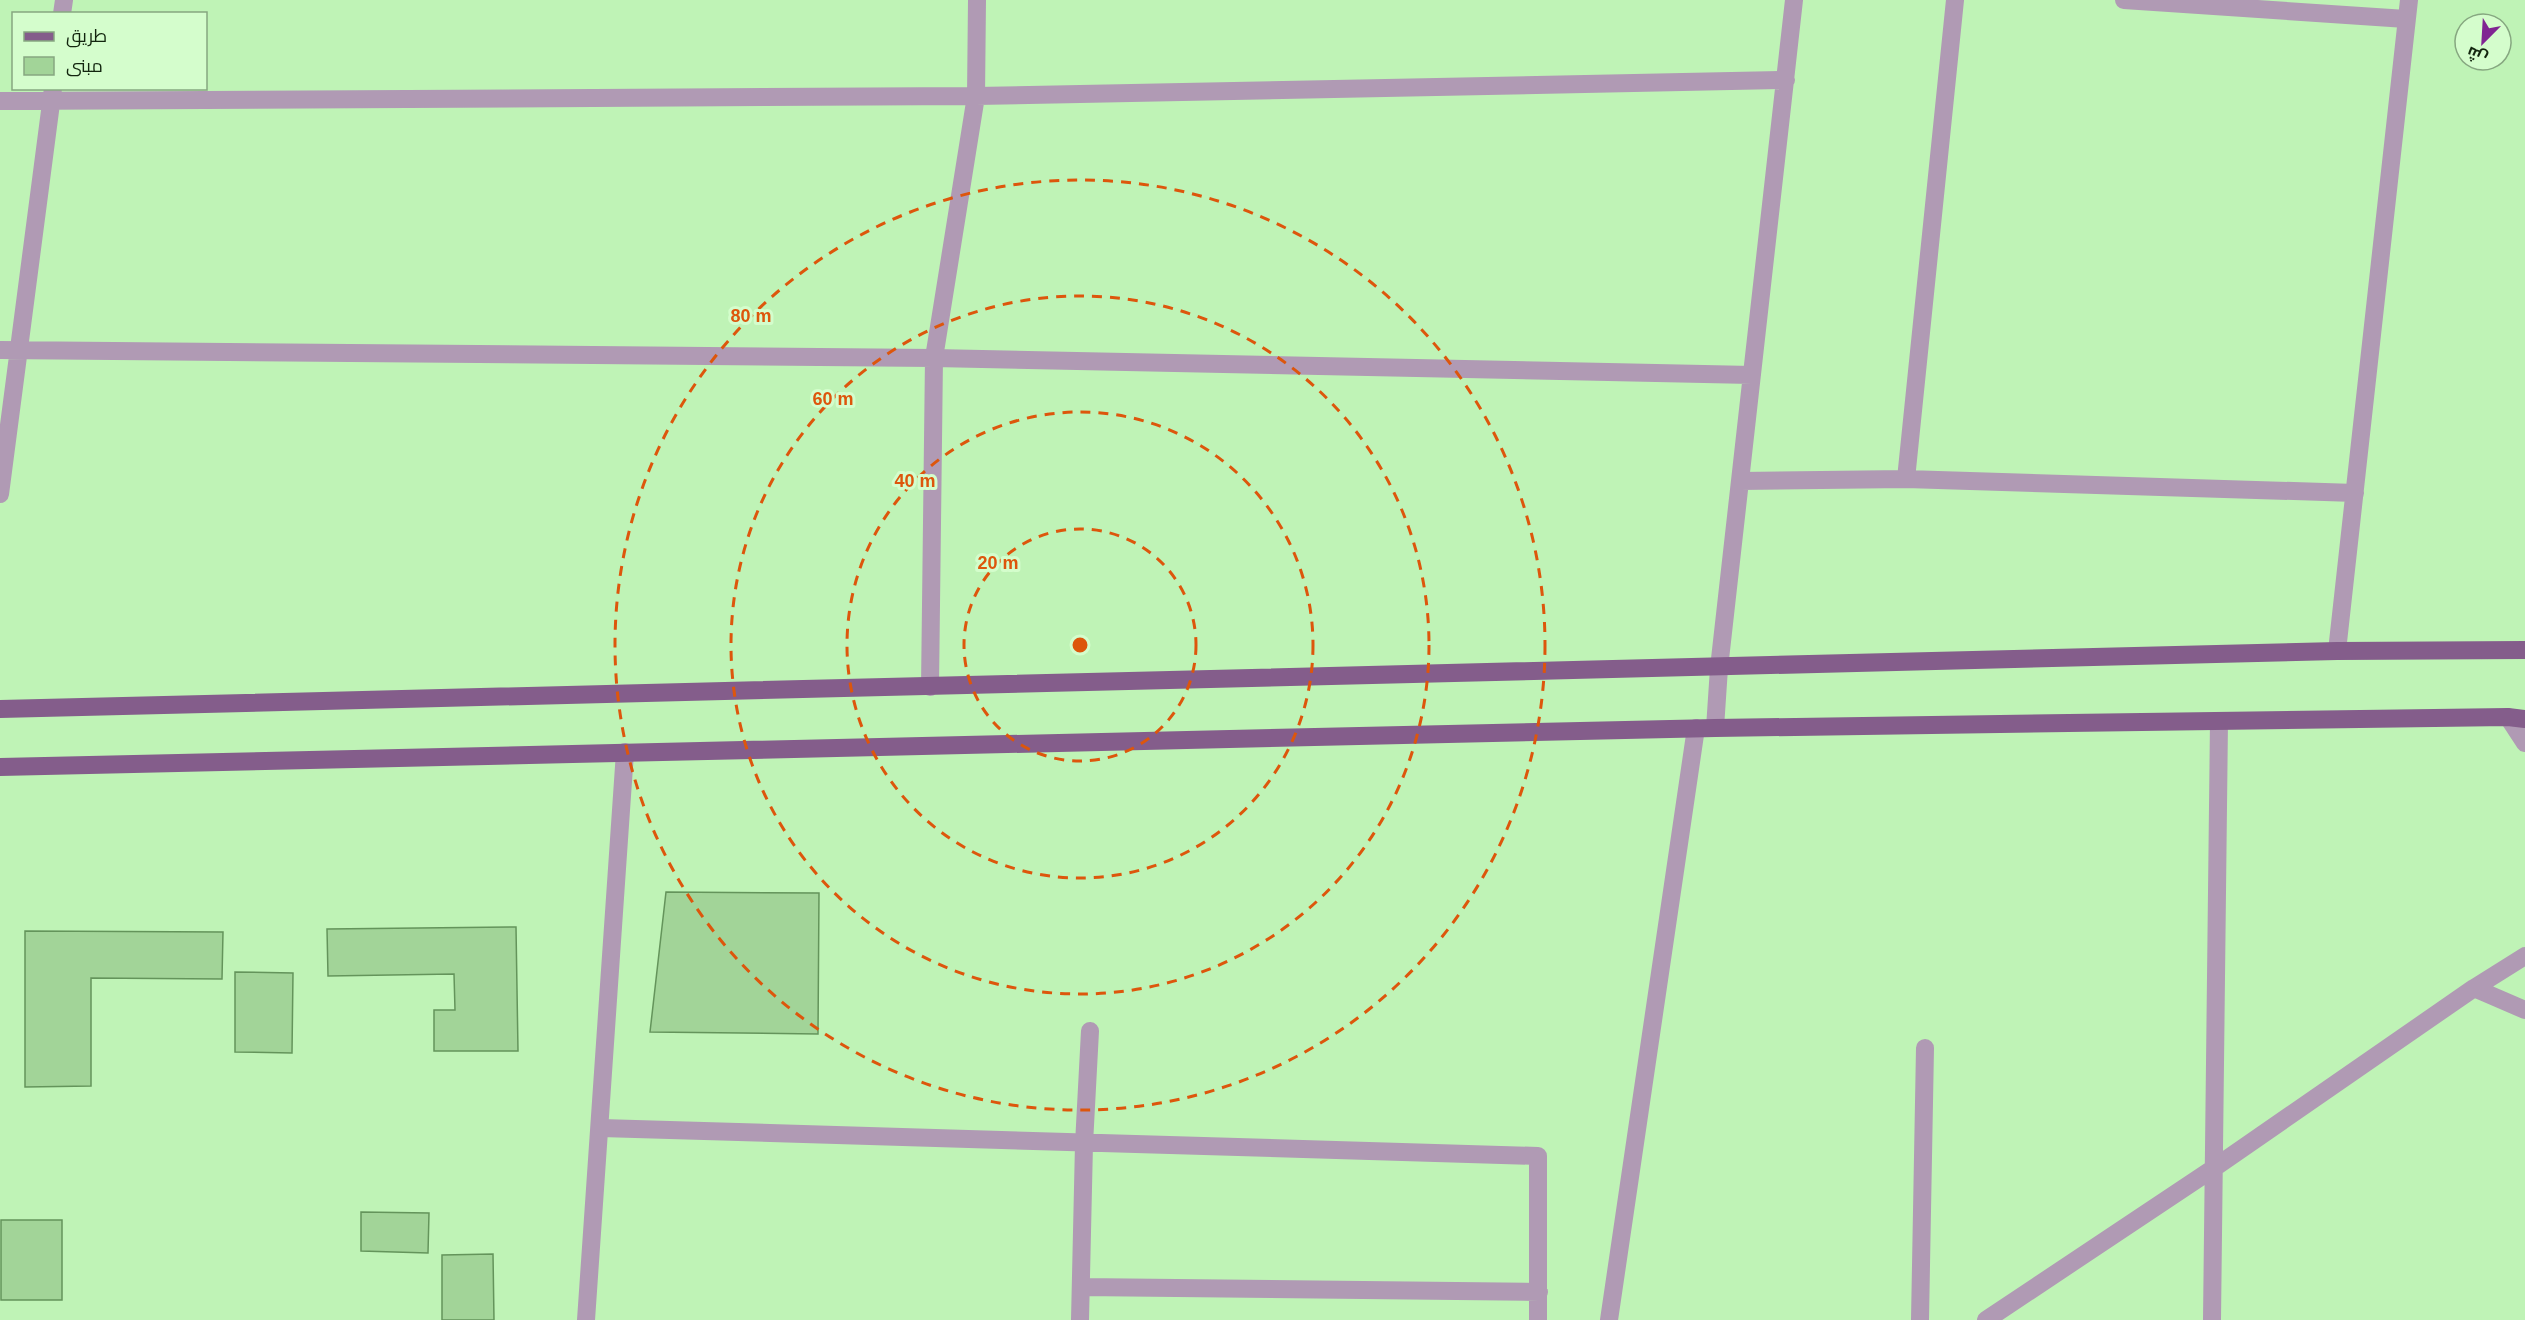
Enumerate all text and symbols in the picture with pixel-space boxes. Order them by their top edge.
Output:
legend [12,12,207,90]
north arrow [2453,12,2513,72]
text: طريق [66,26,107,48]
text: ش [2464,42,2490,67]
text: مبنى [66,56,103,77]
text: 80 m [730,306,772,326]
text: 60 m [812,389,854,409]
text: 40 m [894,471,936,491]
text: 20 m [977,553,1019,573]
centre of rings [1070,635,1090,655]

